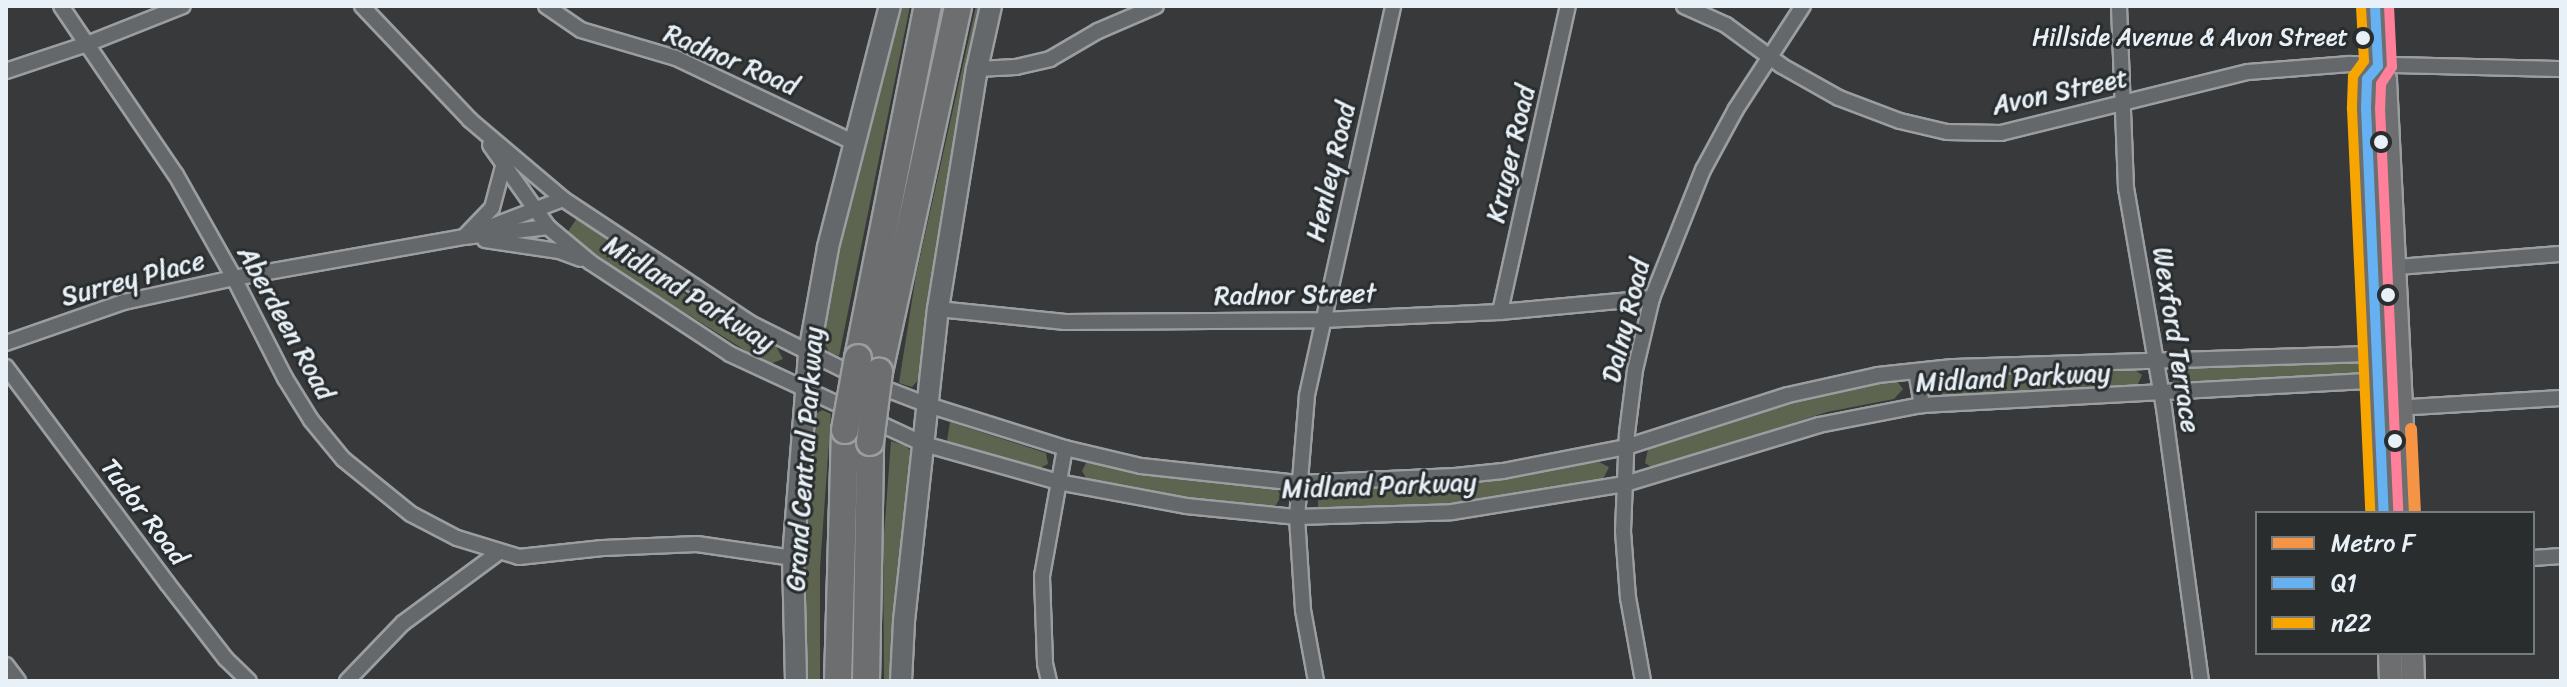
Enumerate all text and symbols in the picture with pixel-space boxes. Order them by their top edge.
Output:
street label: Radnor Road [659,18,803,102]
place label: Hillside Avenue & Avon Street [2031,24,2348,52]
marker: Hillside Avenue & Avon Street [2355,30,2371,46]
street label: Avon Street [1989,62,2131,122]
street label: Kruger Road [1480,82,1542,226]
street label: Henley Road [1300,99,1362,245]
unlabelled marker [2373,134,2389,150]
street label: Midland Parkway [598,229,780,359]
street label: Aberdeen Road [231,240,341,406]
street label: Surrey Place [58,245,208,313]
street label: Wexford Terrace [2146,245,2206,435]
street label: Dalny Road [1596,256,1656,386]
street label: Radnor Street [1213,278,1377,312]
unlabelled marker [2380,287,2396,303]
street label: Grand Central Parkway [780,326,830,592]
street label: Midland Parkway [1915,357,2111,399]
unlabelled marker [2387,433,2403,449]
street label: Tudor Road [94,452,194,572]
street label: Midland Parkway [1281,467,1477,505]
legend [2255,511,2535,655]
text: Metro F [2331,522,2415,564]
text: Q1 [2331,562,2357,604]
text: n22 [2331,602,2372,644]

